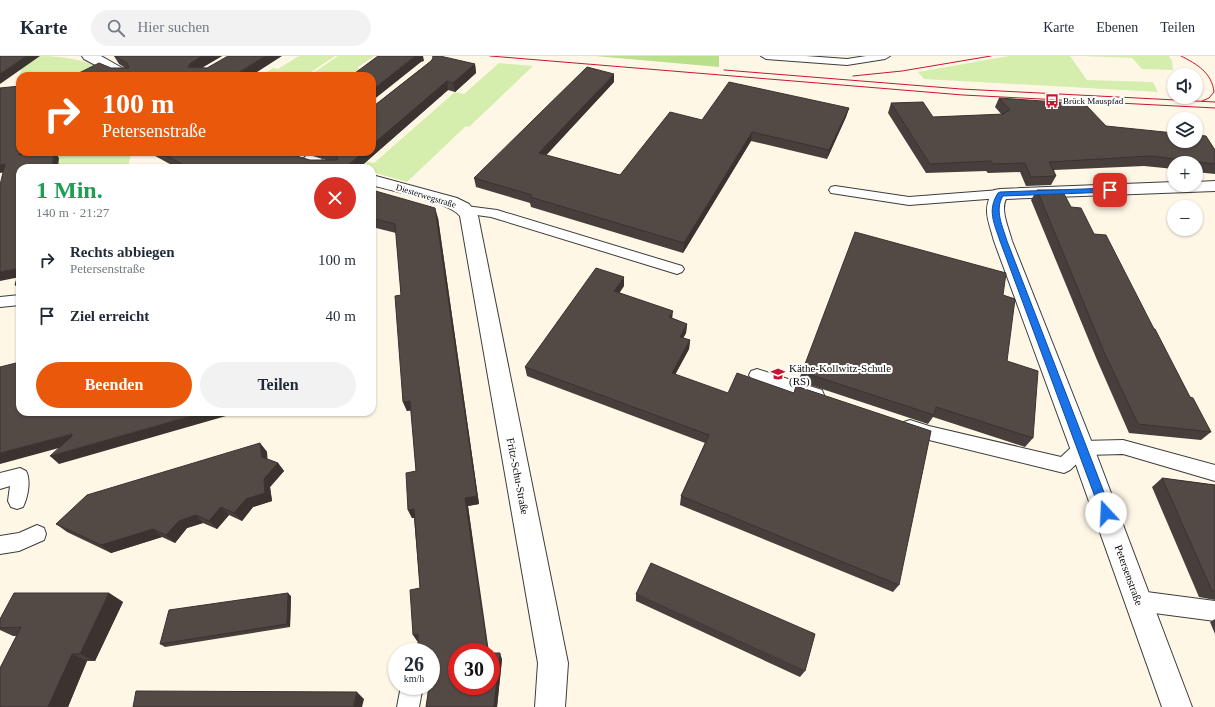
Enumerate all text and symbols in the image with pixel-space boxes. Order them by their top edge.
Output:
search box [91,10,371,46]
text: Karte [20,17,67,38]
icon: search [105,17,127,39]
text: Hier suchen [137,19,210,35]
text: Karte [1043,20,1074,35]
text: Ebenen [1096,20,1138,35]
text: Teilen [1160,20,1195,35]
map controls [1167,68,1203,236]
button: sound [1167,68,1203,104]
icon: right [36,88,88,140]
text: 100 m [102,88,174,119]
bus stop icon: Brück Mauspfad [1044,93,1060,109]
place label: Brück Mauspfad [1063,96,1124,106]
button: layers [1167,112,1203,148]
text: Petersenstraße [102,121,206,141]
button: + [1167,156,1203,192]
pin [1093,173,1127,207]
text: 1 Min. [36,177,103,203]
button: close [314,177,356,219]
icon: arrive [1099,179,1121,201]
street label: Diesterwegstraße [395,182,457,210]
button: − [1167,200,1203,236]
text: 140 m · 21:27 [36,205,109,220]
text: Rechts abbiegen [70,244,175,260]
icon: right [36,249,58,271]
text: 100 m [318,252,356,268]
text: Petersenstraße [70,261,145,276]
icon: arrive [36,305,58,327]
text: Ziel erreicht [70,308,149,324]
text: 40 m [326,308,356,324]
button: Beenden [36,362,192,408]
button: Teilen [200,362,356,408]
place label: Käthe-Kollwitz-Schule (RS) [789,362,891,388]
school or university icon: Käthe-Kollwitz-Schule (RS) [770,366,786,382]
street label: Fritz-Schu-Straße [505,436,531,516]
position arrow [1085,492,1127,534]
street label: Petersenstraße [1112,543,1146,607]
speed limit sign: 30 [448,643,500,695]
text: 26 [404,653,424,675]
text: km/h [404,673,424,684]

